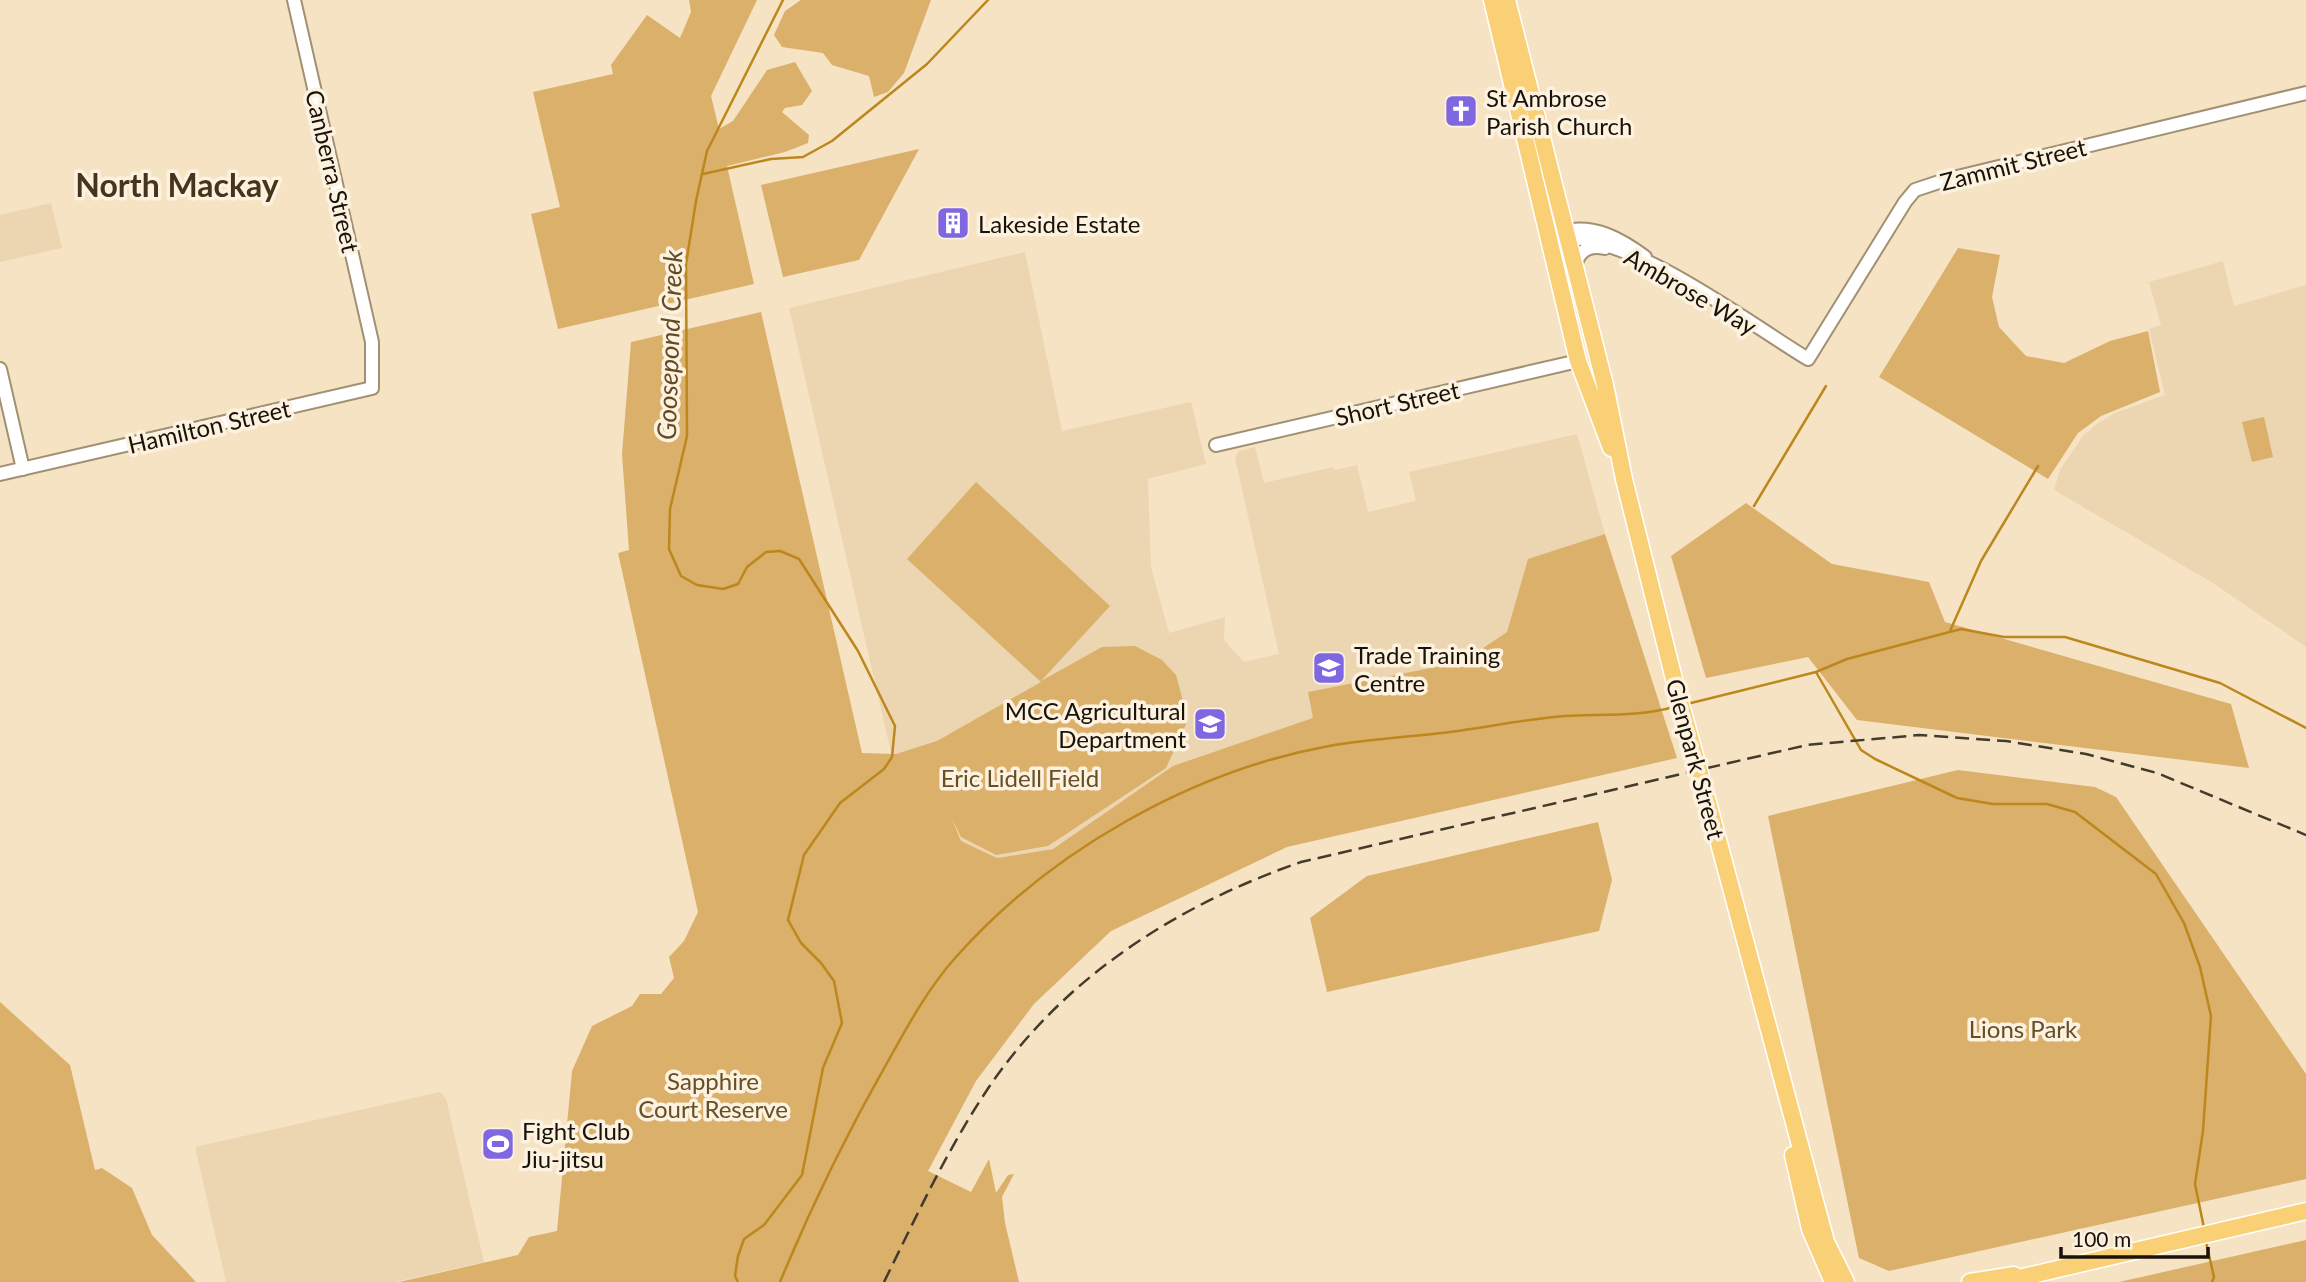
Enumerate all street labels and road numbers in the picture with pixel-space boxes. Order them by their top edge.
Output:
street label: Canberra Street [300,87,366,256]
street label: Zammit Street [1937,132,2089,196]
street label: Ambrose Way [1620,242,1763,341]
street label: Short Street [1332,375,1462,431]
street label: Hamilton Street [125,393,293,459]
street label: Glenpark Street [1661,676,1731,843]

